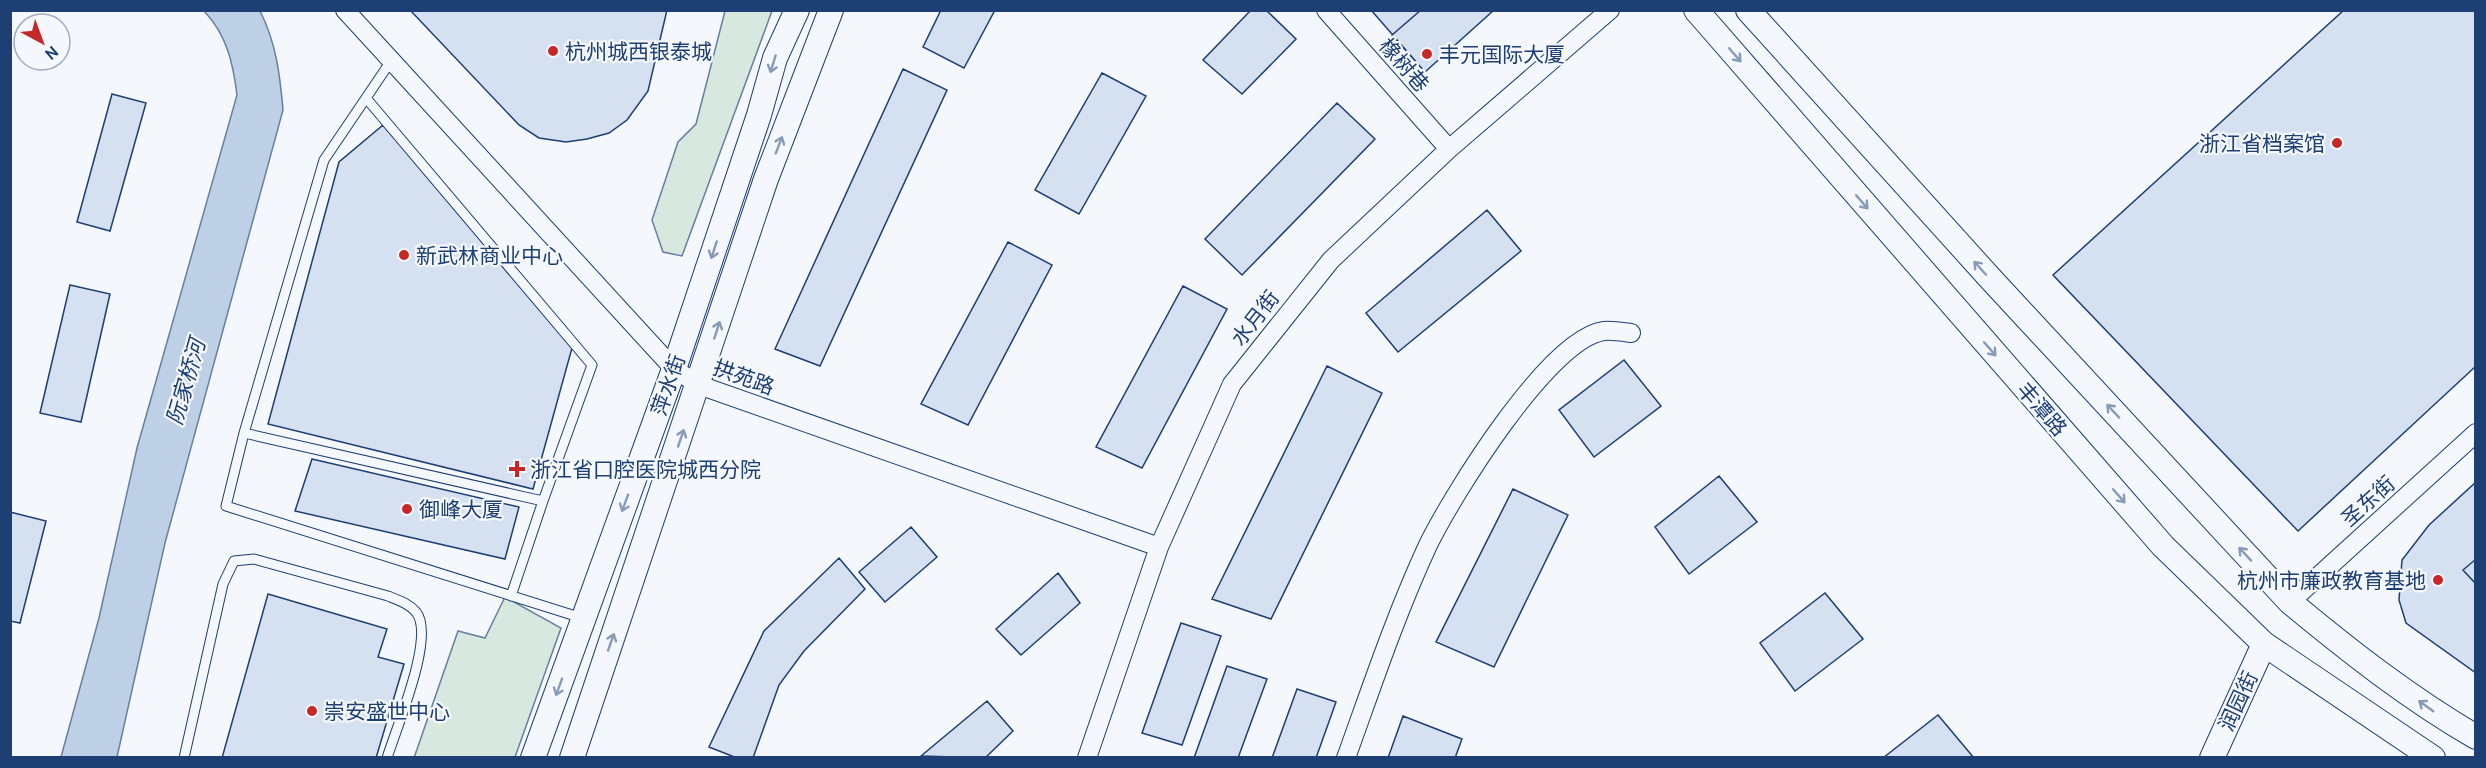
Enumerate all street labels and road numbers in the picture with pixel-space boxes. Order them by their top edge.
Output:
street label: 橡树巷 [1374,33,1434,97]
street label: 水月街 [1226,285,1284,351]
street label: 萍水街 [646,351,690,419]
street label: 拱苑路 [710,354,778,400]
street label: 丰潭路 [2012,377,2072,441]
street label: 圣东街 [2336,471,2400,531]
street label: 润园街 [2213,667,2263,735]

